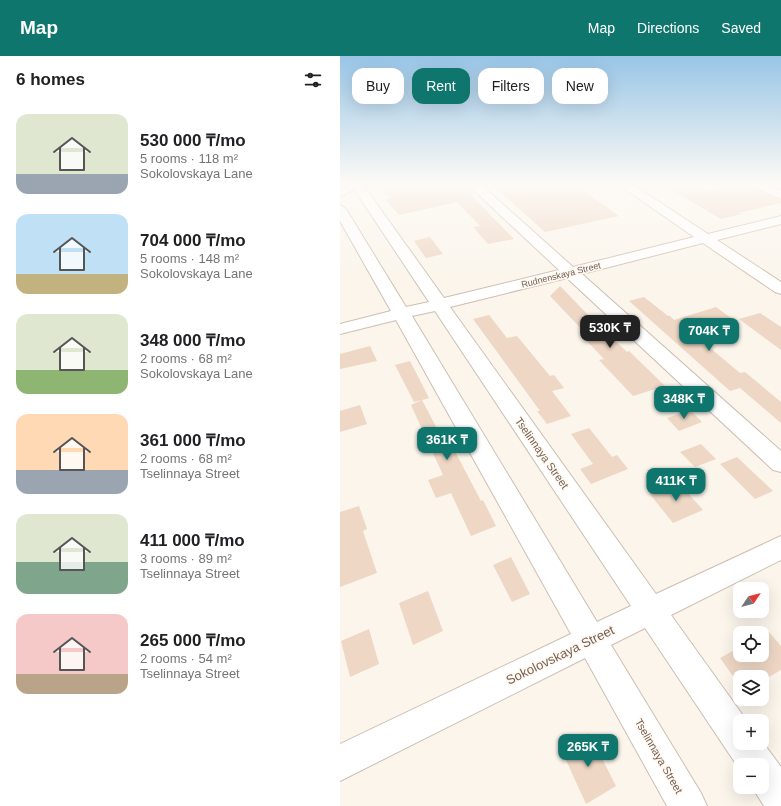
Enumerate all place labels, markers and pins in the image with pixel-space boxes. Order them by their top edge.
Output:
pin: 530K ₸ [577,315,643,349]
pin: 704K ₸ [676,318,742,352]
pin: 348K ₸ [651,386,717,420]
pin: 361K ₸ [414,427,480,461]
pin: 411K ₸ [643,468,709,502]
pin: 265K ₸ [555,734,621,768]

